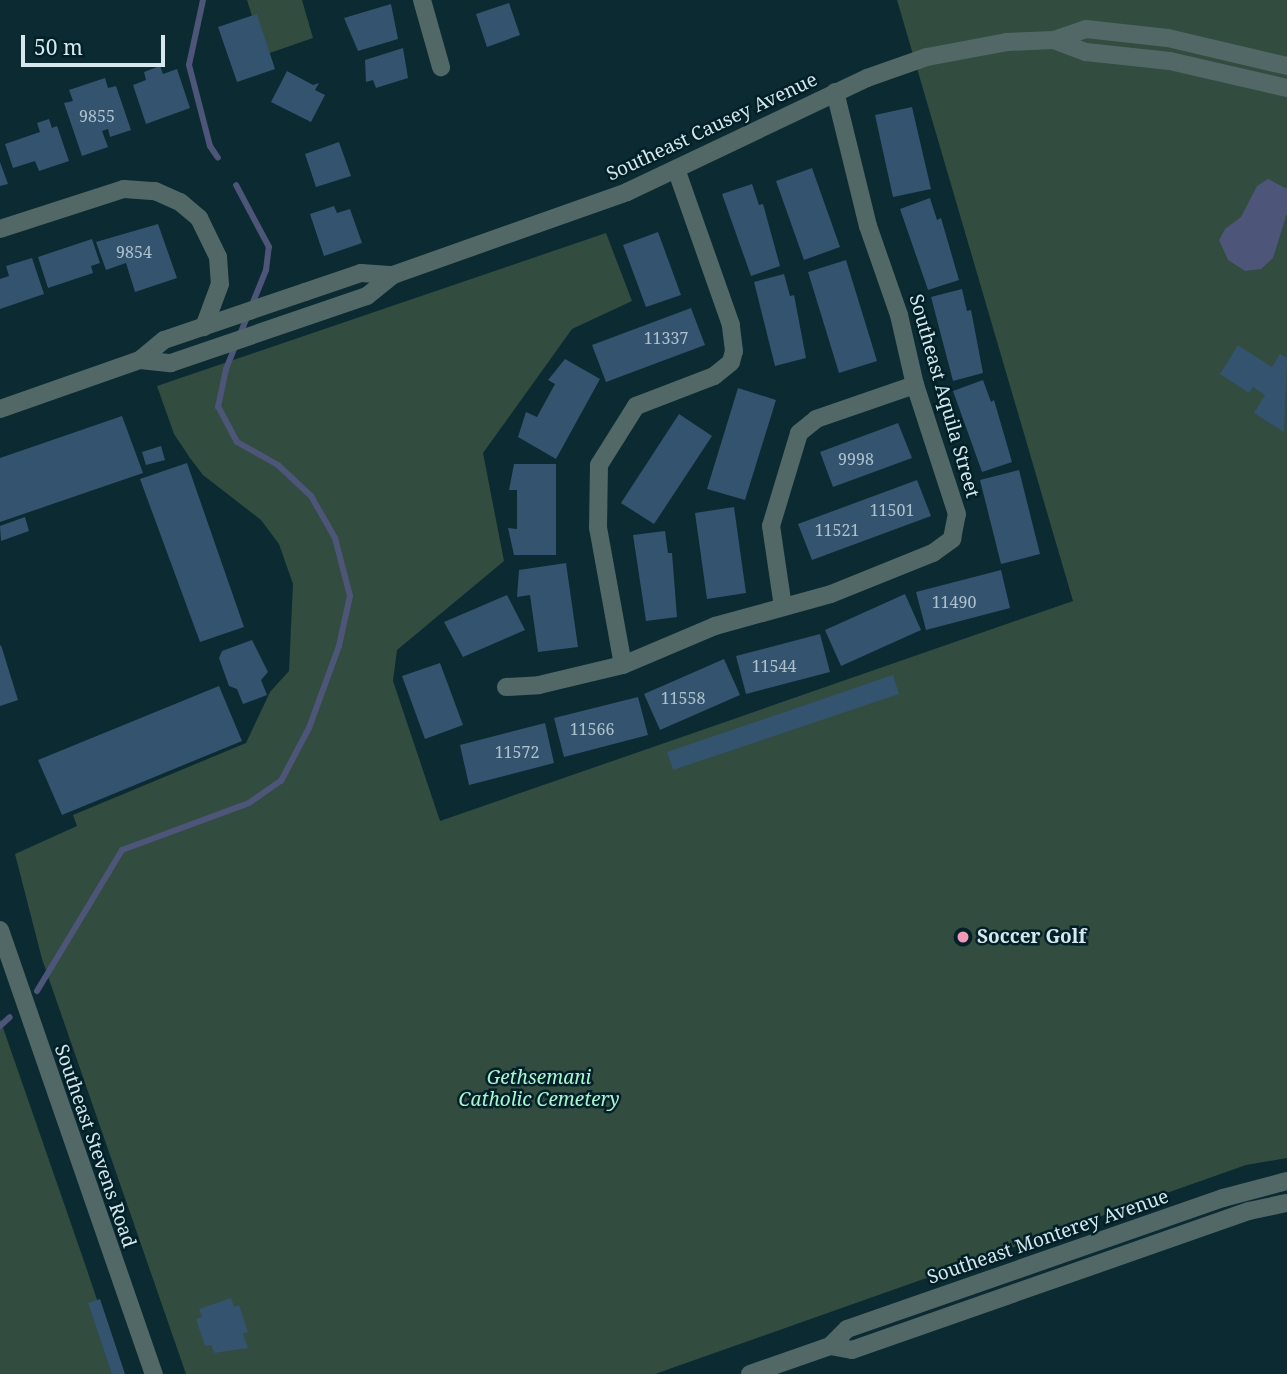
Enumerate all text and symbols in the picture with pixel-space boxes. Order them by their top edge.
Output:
scale bar [24,21,168,65]
text: 50 m [34,33,83,61]
street label: Southeast Causey Avenue [603,68,821,186]
house number: 9855 [79,106,115,126]
house number: 9854 [116,242,152,262]
street label: Southeast Aquila Street [904,292,984,500]
house number: 11337 [644,328,688,348]
house number: 9998 [838,449,874,469]
house number: 11501 [870,500,914,520]
house number: 11521 [815,520,859,540]
house number: 11490 [932,592,976,612]
house number: 11544 [752,656,796,676]
house number: 11558 [661,688,705,708]
house number: 11566 [570,719,614,739]
house number: 11572 [495,742,539,762]
place label: Soccer Golf [977,926,1086,948]
marker: Soccer Golf [955,929,971,945]
street label: Southeast Stevens Road [50,1042,140,1250]
park label: Gethsemani Catholic Cemetery [459,1067,619,1111]
street label: Southeast Monterey Avenue [924,1185,1172,1289]

